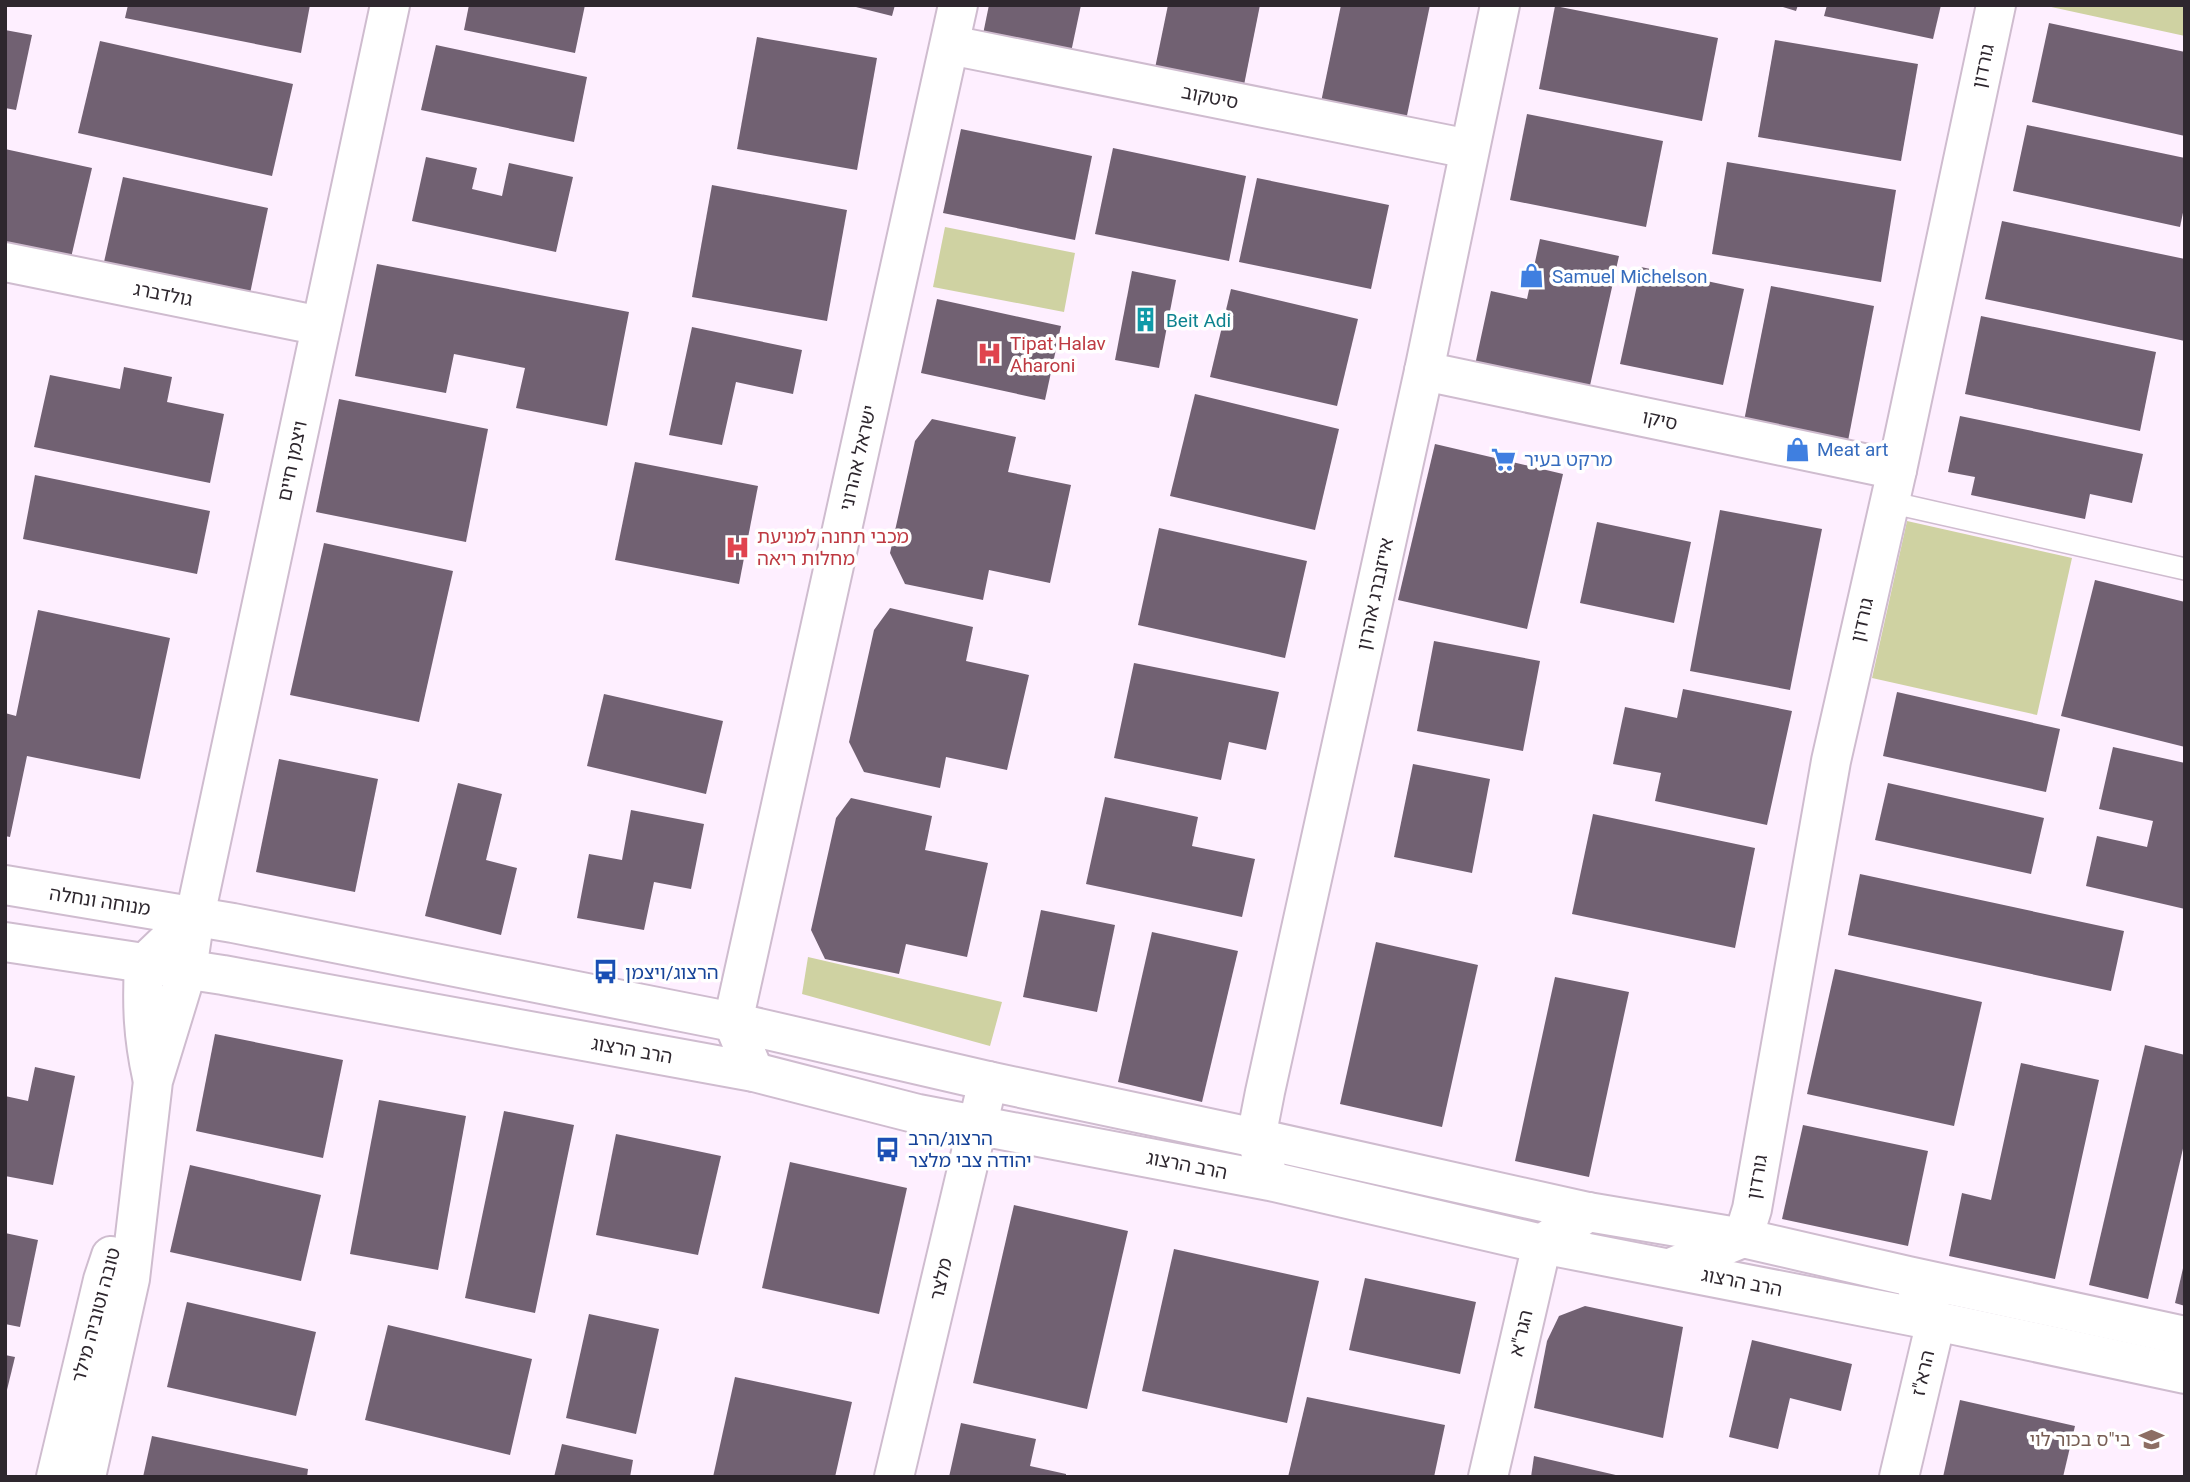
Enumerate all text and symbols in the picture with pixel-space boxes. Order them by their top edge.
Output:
street label: גורדון [1967,42,1999,90]
street label: סיטקוב [1179,80,1241,114]
shop icon: Samuel Michelson [1518,262,1546,290]
place label: Samuel Michelson [1552,265,1708,288]
street label: גולדברג [131,277,195,311]
building icon: Beit Adi [1132,306,1160,334]
place label: Beit Adi [1166,309,1231,332]
place label: Tipat Halav Aharoni [1010,332,1106,377]
hospital icon: Tipat Halav Aharoni [976,340,1004,368]
street label: ישראל אהרוני [835,403,881,513]
street label: סיקו [1640,405,1680,435]
street label: ויצמן חיים [272,419,312,503]
shop icon: Meat art [1783,435,1811,463]
place label: Meat art [1817,438,1888,461]
supermarket icon: מרקט בעיר [1490,445,1518,473]
place label: מרקט בעיר [1524,448,1612,471]
place label: מכבי תחנה למניעת מחלות ריאה [757,525,909,570]
hospital icon: מכבי תחנה למניעת מחלות ריאה [723,533,751,561]
street label: אייזנברג אהרון [1352,536,1398,652]
street label: גורדון [1846,596,1878,644]
street label: מנוחה ונחלה [48,882,152,920]
bus stop icon: הרצוג/ויצמן [591,958,619,986]
place label: הרצוג/ויצמן [625,961,719,984]
street label: הרב הרצוג [590,1032,674,1068]
place label: הרצוג/הרב יהודה צבי מלצר [908,1127,1032,1172]
bus stop icon: הרצוג/הרב יהודה צבי מלצר [874,1135,902,1163]
street label: הרב הרצוג [1145,1146,1229,1184]
street label: גורדון [1742,1153,1772,1201]
street label: טובה וטוביה מילר [67,1245,125,1385]
street label: מלצר [925,1255,957,1303]
street label: הרב הרצוג [1700,1263,1784,1301]
street label: הגר"א [1505,1307,1537,1359]
street label: הרא"ז [1907,1348,1939,1398]
school or university icon: בי"ס בכור לוי [2137,1425,2165,1453]
place label: בי"ס בכור לוי [2029,1428,2131,1451]

